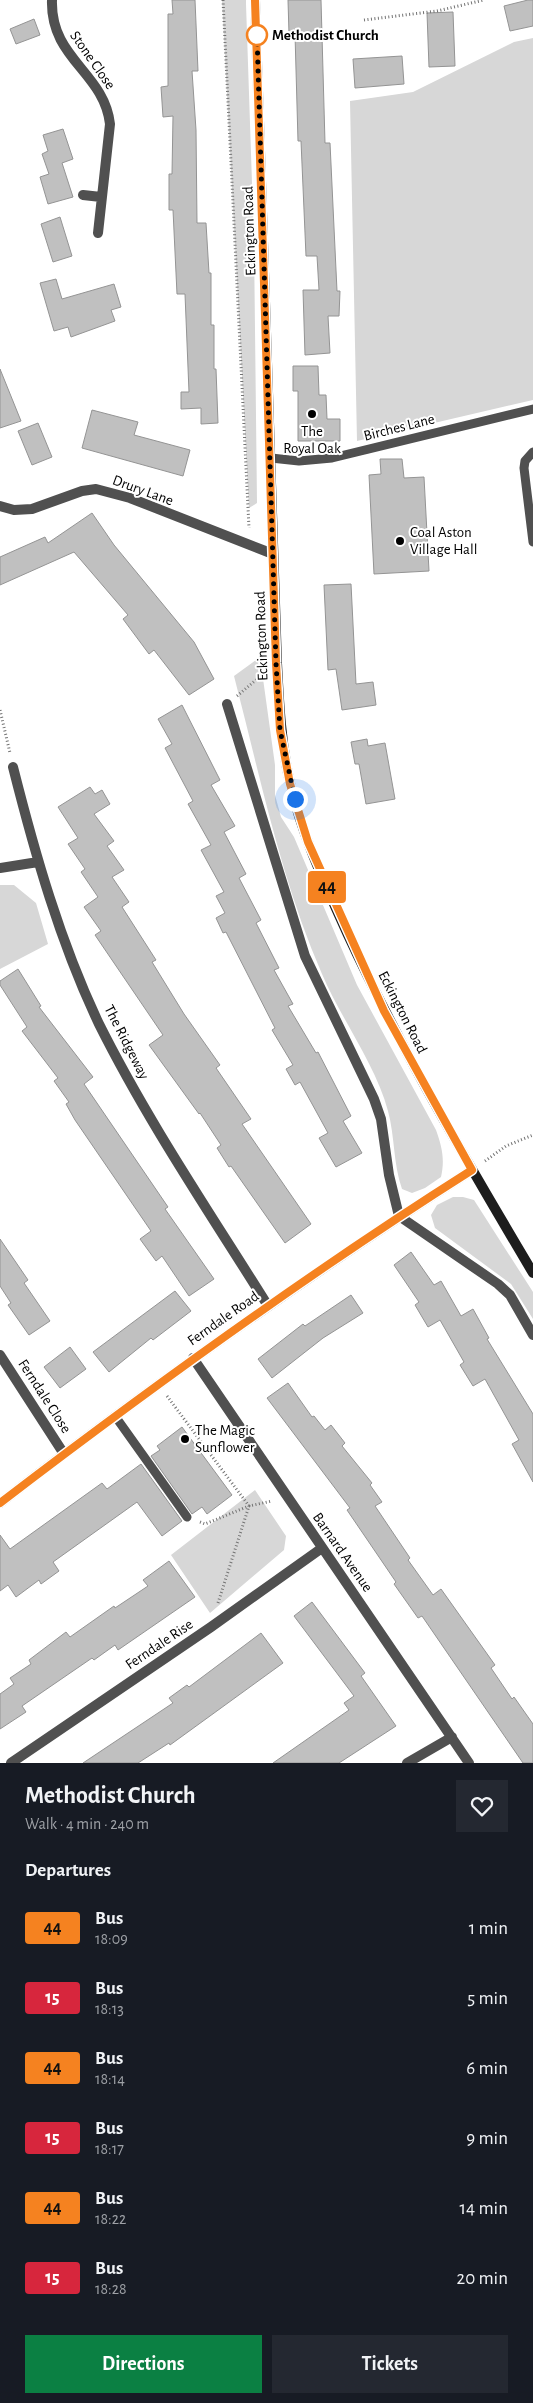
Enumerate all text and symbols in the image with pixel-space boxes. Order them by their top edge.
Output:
marker: Methodist Church [246,24,268,46]
street label: Stone Close [67,28,118,92]
place label: Methodist Church [272,28,379,43]
street label: Eckington Road [240,186,259,276]
marker: The Royal Oak [306,408,318,420]
street label: Birches Lane [362,411,436,444]
place label: The Royal Oak [283,424,341,456]
street label: Drury Lane [110,473,175,508]
place label: Coal Aston Village Hall [410,525,477,557]
marker: Coal Aston Village Hall [394,535,406,547]
street label: Eckington Road [252,591,271,681]
your location [283,787,308,812]
line badge: 44 [304,871,350,903]
text: 44 [318,878,336,896]
street label: Eckington Road [375,969,430,1056]
street label: The Ridgeway [101,1003,152,1082]
street label: Ferndale Road [185,1288,262,1348]
street label: Ferndale Close [15,1357,74,1436]
place label: The Magic Sunflower [195,1423,255,1455]
marker: The Magic Sunflower [179,1433,191,1445]
street label: Barnard Avenue [310,1510,375,1595]
street label: Ferndale Rise [123,1616,196,1672]
button: heart [456,1780,508,1832]
text: Methodist Church [25,1784,196,1808]
text: Walk · 4 min · 240 m [25,1816,149,1832]
text: Departures [25,1861,111,1880]
text: Bus [95,1909,123,1928]
text: 44 [43,1919,62,1937]
text: 1 min [469,1919,508,1938]
text: 18:09 [95,1931,128,1947]
text: Bus [95,1979,123,1998]
text: 15 [45,1989,60,2007]
text: 5 min [467,1989,508,2008]
text: 18:13 [95,2001,124,2017]
text: Bus [95,2049,123,2068]
text: 44 [43,2059,62,2077]
text: 6 min [466,2059,508,2078]
text: 18:14 [95,2071,125,2087]
text: Bus [95,2119,123,2138]
text: 15 [45,2129,60,2147]
text: 9 min [466,2129,508,2148]
text: 18:17 [95,2141,124,2157]
text: Bus [95,2189,123,2208]
text: 44 [43,2199,62,2217]
text: 14 min [460,2199,508,2218]
text: 18:22 [95,2211,126,2227]
text: Bus [95,2259,123,2278]
text: 15 [45,2269,60,2287]
text: 20 min [457,2269,508,2288]
text: 18:28 [95,2281,127,2297]
button: Directions [25,2335,262,2393]
button: Tickets [272,2335,508,2393]

